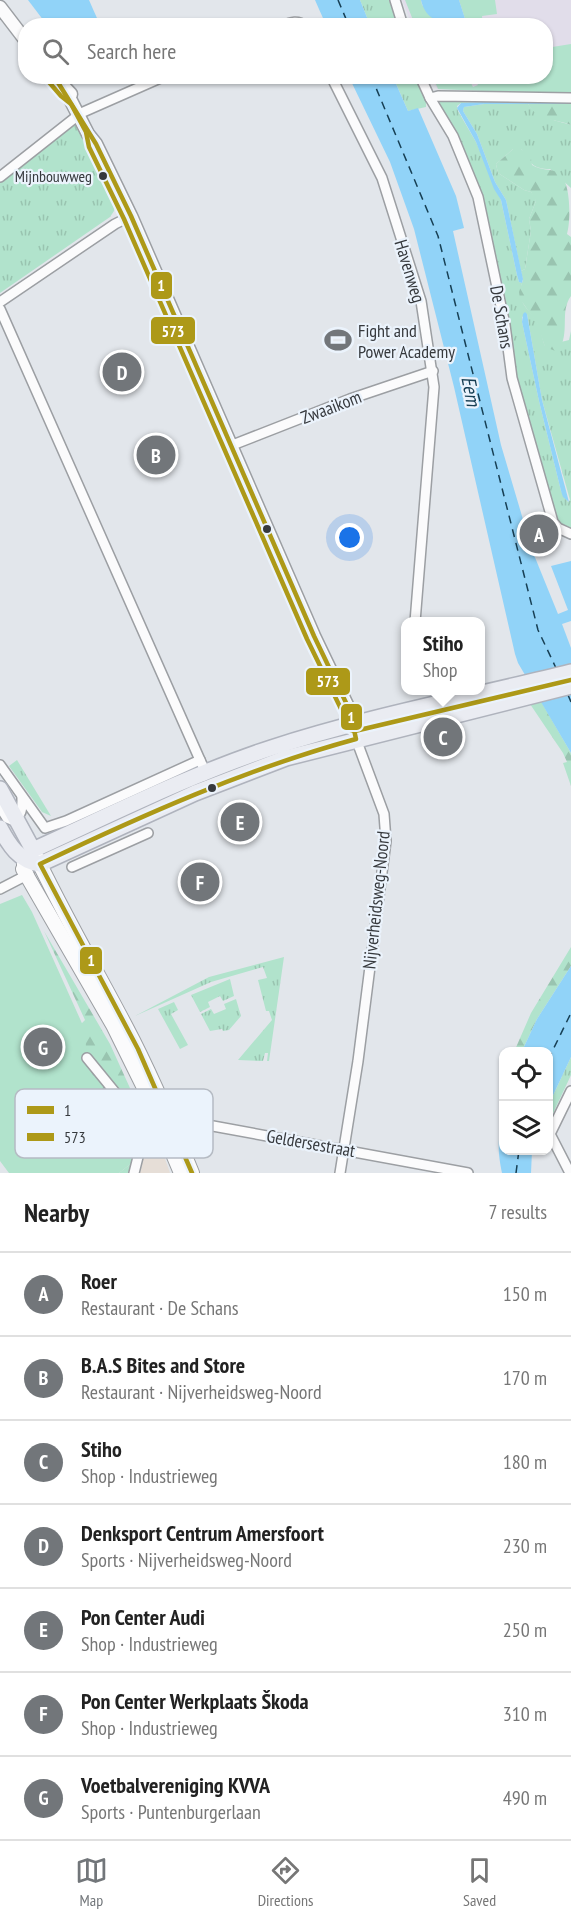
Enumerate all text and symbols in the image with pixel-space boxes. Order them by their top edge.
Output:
search box [18,18,553,84]
icon: search [39,35,72,68]
text: Search here [87,37,176,65]
place label: Mijnbouwweg [15,166,92,186]
marker: Mijnbouwweg [97,170,109,182]
street label: Havenweg [390,237,430,305]
line badge: 1 [150,271,173,300]
text: 1 [157,275,165,295]
street label: De Schans [485,284,519,350]
line badge: 573 [150,316,196,345]
place label: Fight and Power Academy [358,319,455,363]
text: 573 [162,321,184,341]
sports icon: Fight and Power Academy [323,325,353,355]
pin: D [102,350,142,394]
water label: Eem [455,374,487,409]
street label: Zwaaikom [298,385,364,429]
pin: B [136,432,176,478]
pin: A [520,512,558,556]
unlabelled marker [261,523,273,535]
your location [335,523,364,552]
popup [401,617,485,695]
text: Stiho [423,629,463,657]
text: Shop [423,657,457,683]
line badge: 573 [305,667,351,696]
text: 573 [317,671,339,691]
line badge: 1 [340,703,363,731]
text: 1 [347,707,355,727]
pin: C [424,714,462,760]
unlabelled marker [206,782,218,794]
pin: E [220,800,260,844]
street label: Nijverheidsweg-Noord [357,830,395,970]
pin: F [180,860,220,904]
line badge: 1 [79,946,103,975]
text: 1 [87,950,95,970]
pin: G [24,1024,63,1070]
map controls [499,1047,553,1155]
button: locate [499,1047,553,1101]
legend [15,1089,213,1158]
text: 1 [64,1100,71,1120]
button: layers [499,1101,553,1155]
street label: Geldersestraat [265,1124,357,1162]
text: 573 [64,1127,86,1147]
text: Nearby [24,1196,89,1229]
text: 7 results [489,1199,547,1225]
text: Roer [81,1267,117,1295]
text: A [38,1281,49,1307]
text: 150 m [503,1281,547,1307]
text: Restaurant · De Schans [81,1295,239,1321]
text: B.A.S Bites and Store [81,1351,245,1379]
text: B [39,1365,48,1391]
text: 170 m [503,1365,547,1391]
text: Restaurant · Nijverheidsweg-Noord [81,1379,322,1405]
text: Stiho [81,1435,122,1463]
text: C [39,1449,48,1475]
text: 180 m [503,1449,547,1475]
text: Shop · Industrieweg [81,1463,218,1489]
text: Denksport Centrum Amersfoort [81,1519,324,1547]
text: D [38,1533,49,1559]
text: 230 m [503,1533,547,1559]
text: Sports · Nijverheidsweg-Noord [81,1547,292,1573]
text: Pon Center Audi [81,1603,205,1631]
text: E [39,1617,48,1643]
text: 250 m [503,1617,547,1643]
text: Shop · Industrieweg [81,1631,218,1657]
text: Pon Center Werkplaats Škoda [81,1687,309,1715]
text: F [39,1701,48,1727]
text: 310 m [503,1701,547,1727]
text: Shop · Industrieweg [81,1715,218,1741]
text: Voetbalvereniging KVVA [81,1771,270,1799]
text: G [38,1785,49,1811]
text: 490 m [503,1785,547,1811]
text: Sports · Puntenburgerlaan [81,1799,261,1825]
tab: Map [75,1854,108,1910]
tab: Directions [258,1854,313,1910]
tab: Saved [463,1854,496,1910]

